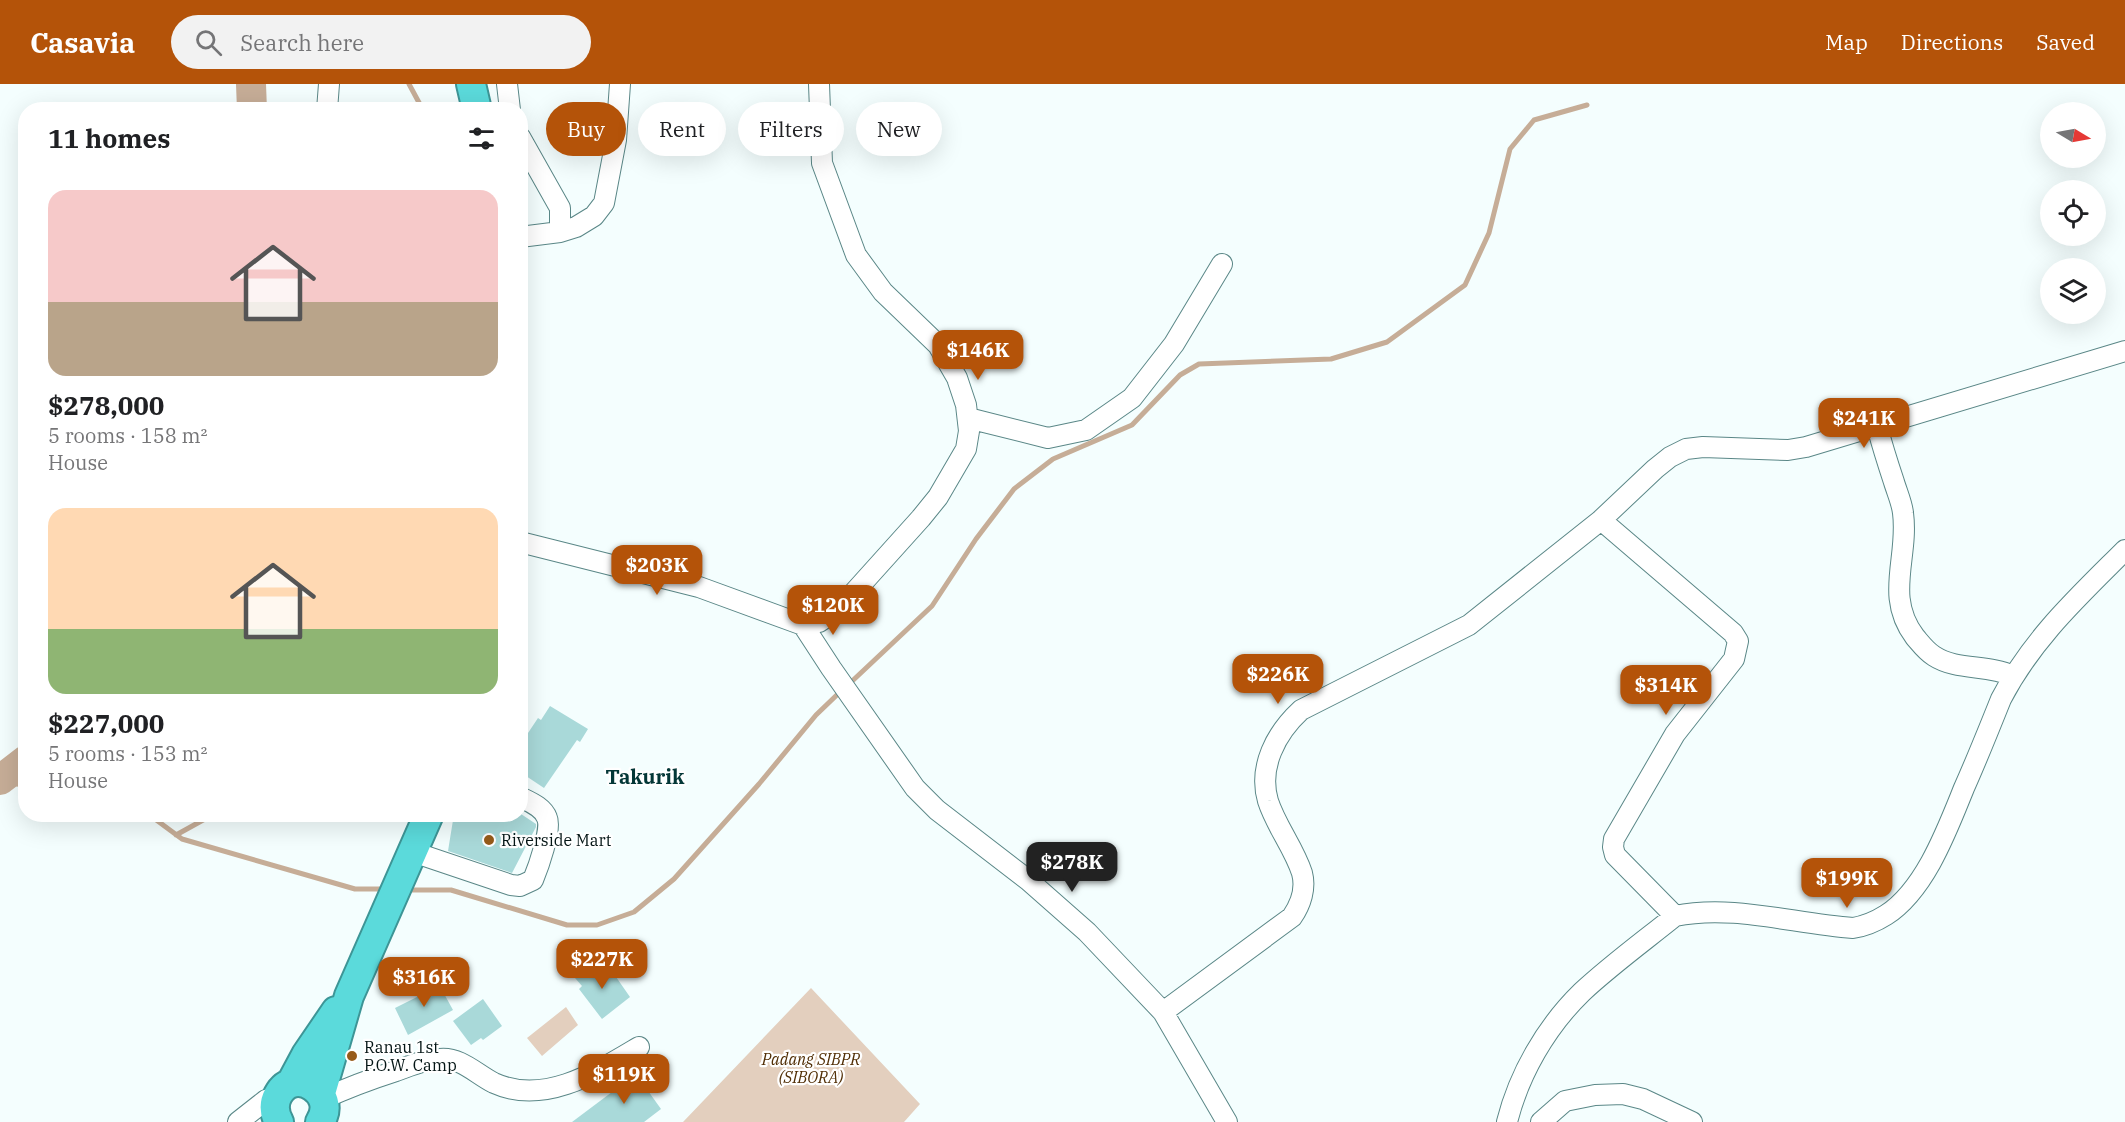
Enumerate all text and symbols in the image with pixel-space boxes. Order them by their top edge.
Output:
search box [171,15,591,69]
text: Casavia [30,24,135,61]
icon: search [192,26,225,59]
text: Search here [240,28,364,57]
text: Map [1825,28,1868,56]
text: Directions [1901,28,2003,56]
text: Saved [2036,28,2095,56]
chip: Buy [546,102,626,156]
chip: Rent [638,102,726,156]
chip: Filters [738,102,844,156]
chip: New [856,102,942,156]
north arrow [2040,102,2106,168]
map controls [2040,102,2106,324]
text: 11 homes [48,121,170,155]
icon: filters [465,122,498,155]
button: locate [2040,180,2106,246]
icon: home [219,229,327,337]
button: layers [2040,258,2106,324]
pin: $146K [936,330,1020,381]
text: $146K [946,336,1010,363]
text: $278,000 [48,388,164,422]
pin: $241K [1822,398,1906,449]
text: $241K [1832,404,1896,431]
text: 5 rooms · 158 m² [48,422,207,449]
text: House [48,449,108,476]
pin: $203K [615,545,699,596]
icon: home [219,547,327,655]
text: $203K [625,551,689,578]
pin: $120K [791,585,875,636]
text: $120K [801,591,865,618]
pin: $226K [1236,654,1320,705]
text: $226K [1246,660,1310,687]
pin: $314K [1624,665,1708,716]
text: $314K [1634,671,1698,698]
text: $227,000 [48,706,164,740]
text: 5 rooms · 153 m² [48,740,207,767]
district label: Takurik [606,763,685,790]
text: House [48,767,108,794]
place label: Riverside Mart [501,830,612,850]
marker: Riverside Mart [482,833,496,847]
pin: $278K [1030,842,1114,893]
text: $278K [1040,848,1104,875]
pin: $199K [1805,858,1889,909]
text: $199K [1815,864,1879,891]
pin: $227K [560,939,644,990]
text: $227K [570,945,634,972]
pin: $316K [382,957,466,1008]
text: $316K [392,963,456,990]
place label: Ranau 1st P.O.W. Camp [364,1037,457,1075]
marker: Ranau 1st P.O.W. Camp [345,1049,359,1063]
park label: Padang SIBPR (SIBORA) [761,1049,860,1087]
pin: $119K [582,1054,666,1105]
text: $119K [592,1060,656,1087]

